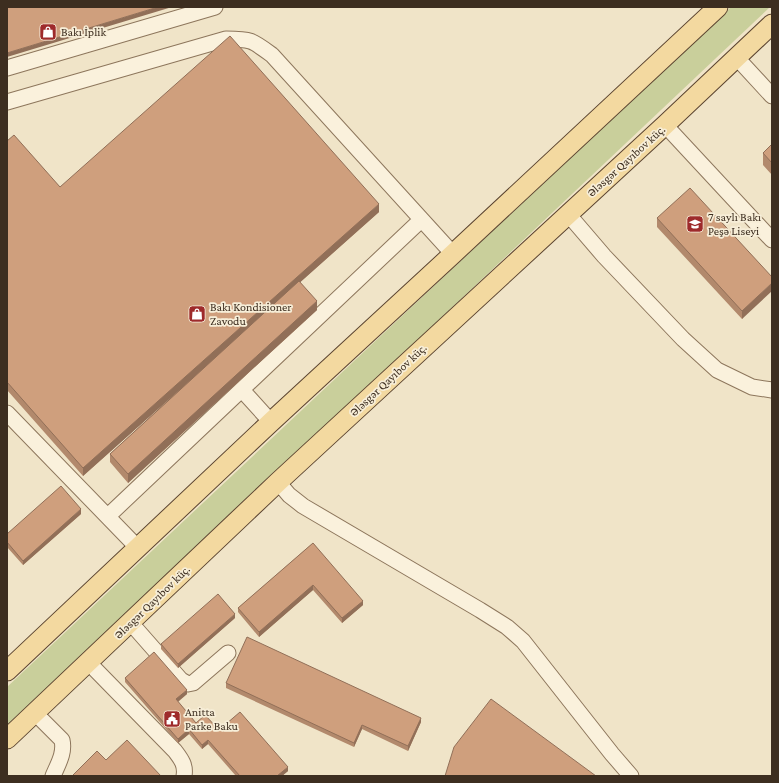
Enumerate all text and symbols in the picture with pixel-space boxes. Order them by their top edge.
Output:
shop icon: Bakı İplik [38,22,58,42]
place label: Bakı İplik [61,25,106,39]
street label: Ələsgər Qayıbov küç. [584,122,668,200]
place label: 7 saylı Bakı Peşə Liseyi [708,210,761,238]
school or university icon: 7 saylı Bakı Peşə Liseyi [685,214,705,234]
place label: Bakı Kondisioner Zavodu [210,300,292,328]
shop icon: Bakı Kondisioner Zavodu [187,304,207,324]
street label: Ələsgər Qayıbov küç. [347,341,430,419]
street label: Ələsgər Qayıbov küç. [111,562,193,642]
place label: Anitta Parke Baku [185,705,239,733]
public building icon: Anitta Parke Baku [162,709,182,729]

